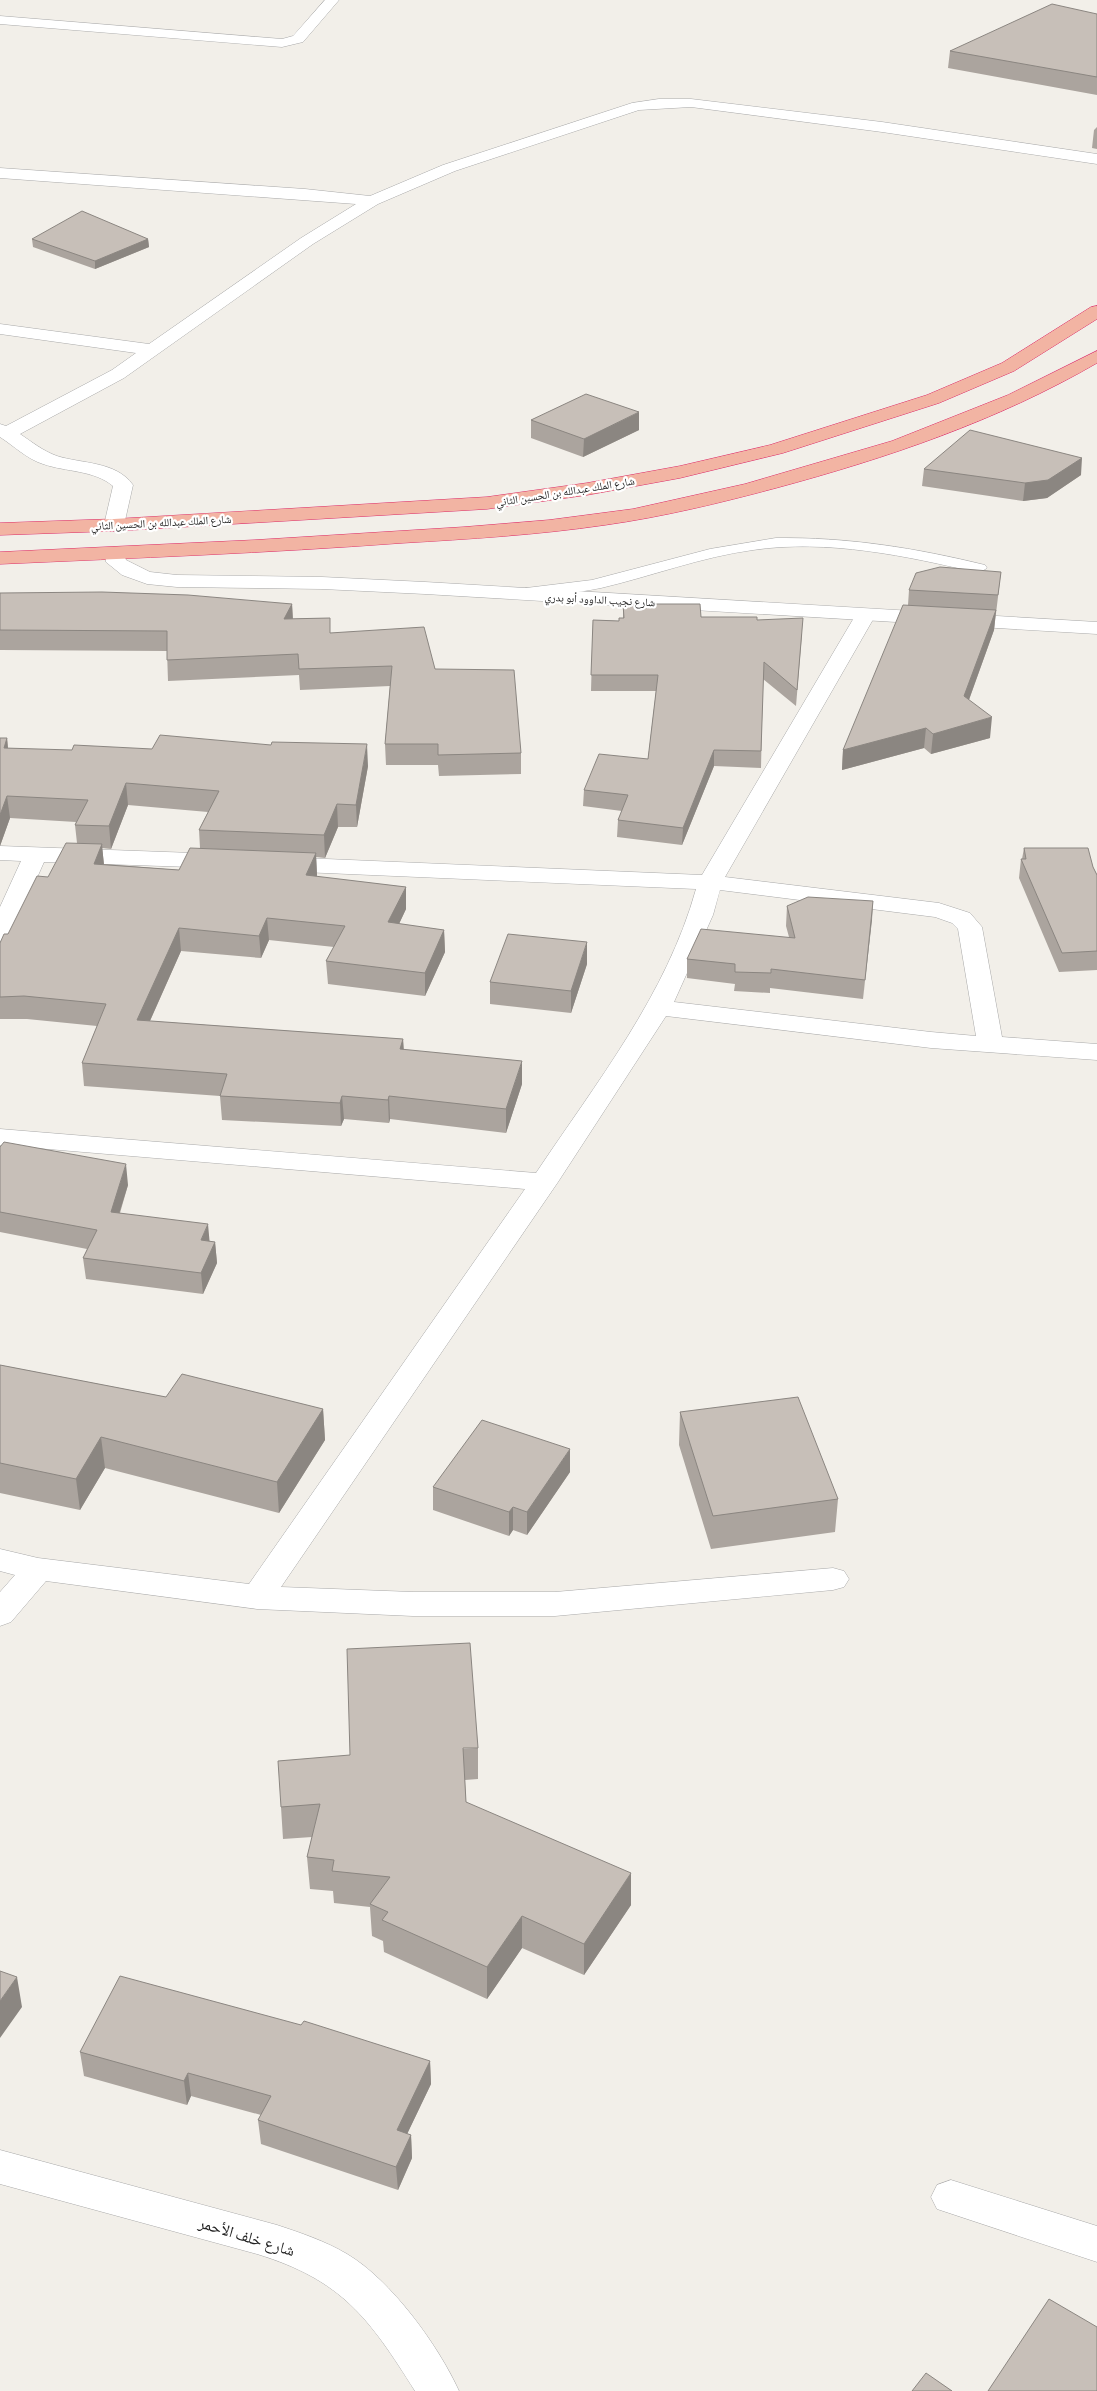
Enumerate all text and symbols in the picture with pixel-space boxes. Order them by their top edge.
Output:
street label: شارع الملك عبدالله بن الحسين الثاني [494,473,636,511]
street label: شارع الملك عبدالله بن الحسين الثاني [90,511,232,535]
street label: شارع نجيب الداوود أبو بدري [544,589,656,611]
street label: شارع خلف الأحمر [195,2211,298,2261]

